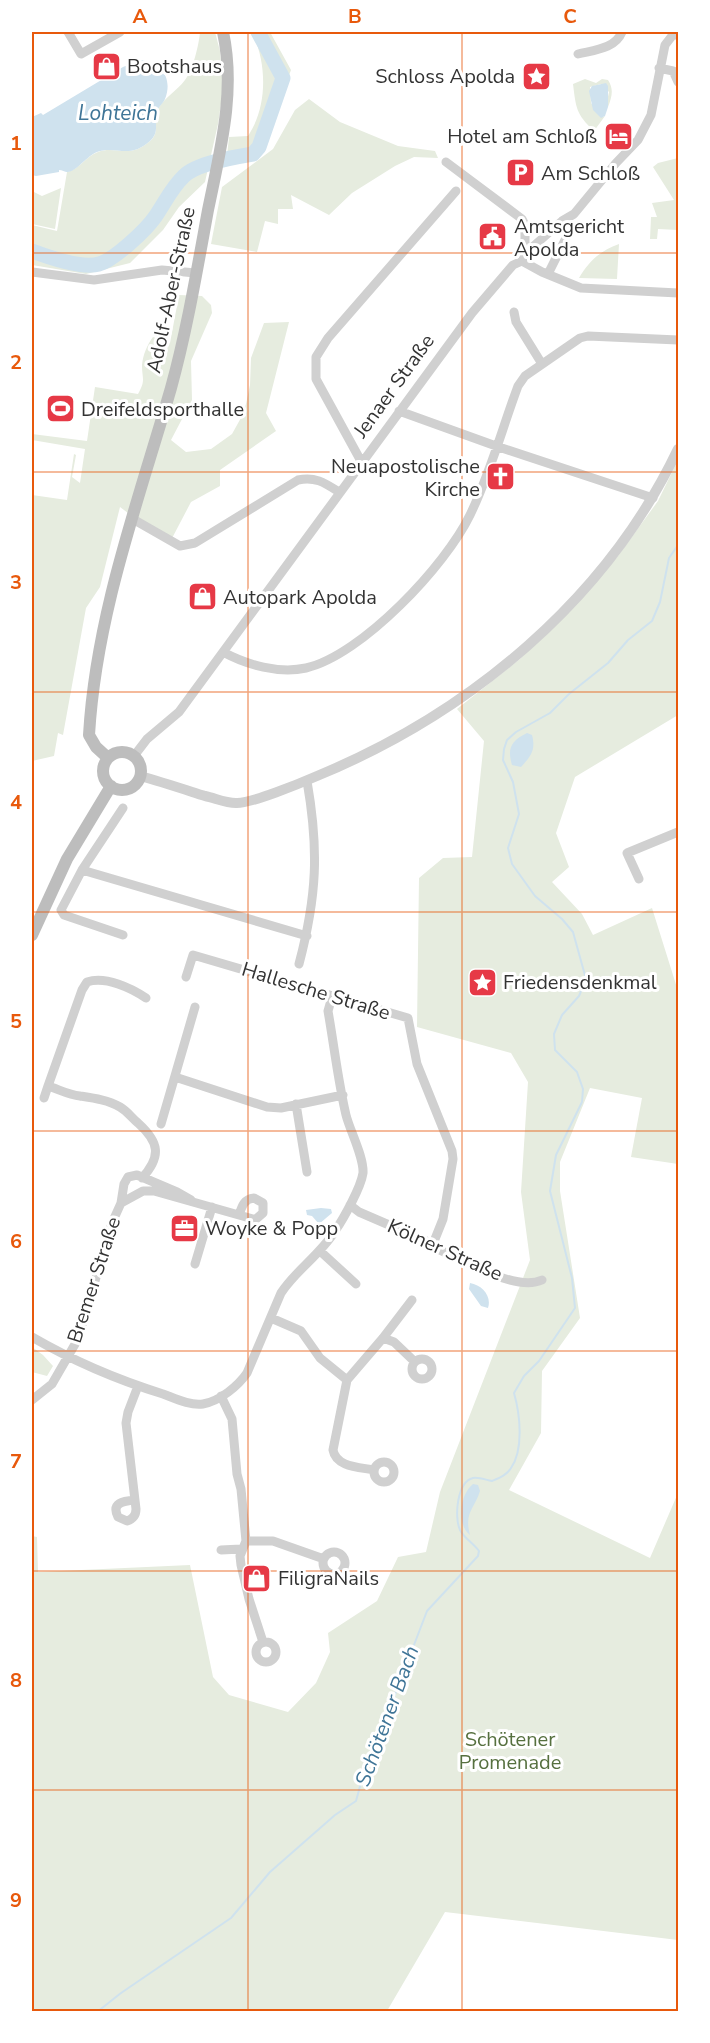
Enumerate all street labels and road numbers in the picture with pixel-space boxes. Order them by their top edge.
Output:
street label: Adolf-Aber-Straße [140,204,202,376]
street label: Jenaer Straße [347,329,441,444]
street label: Hallesche Straße [238,956,394,1026]
street label: Bremer Straße [61,1213,127,1347]
street label: Kölner Straße [383,1213,507,1287]

